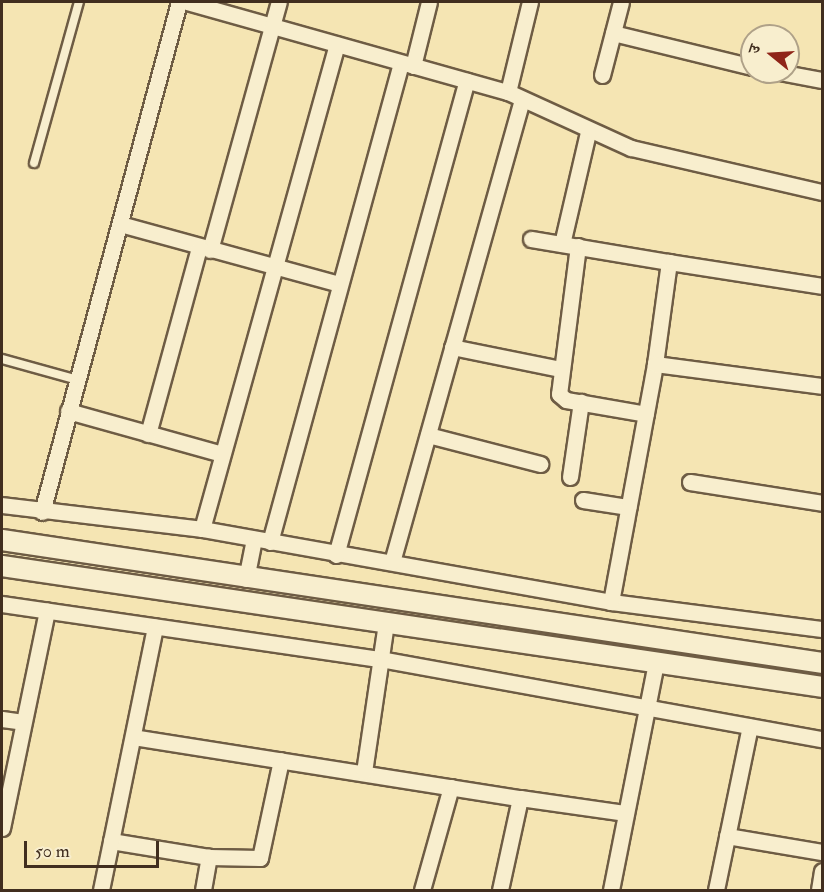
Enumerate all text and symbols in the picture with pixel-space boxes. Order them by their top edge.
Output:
north arrow [740,24,800,84]
text: उ [744,42,766,56]
scale bar [27,829,162,867]
text: 50 m [35,840,70,863]

